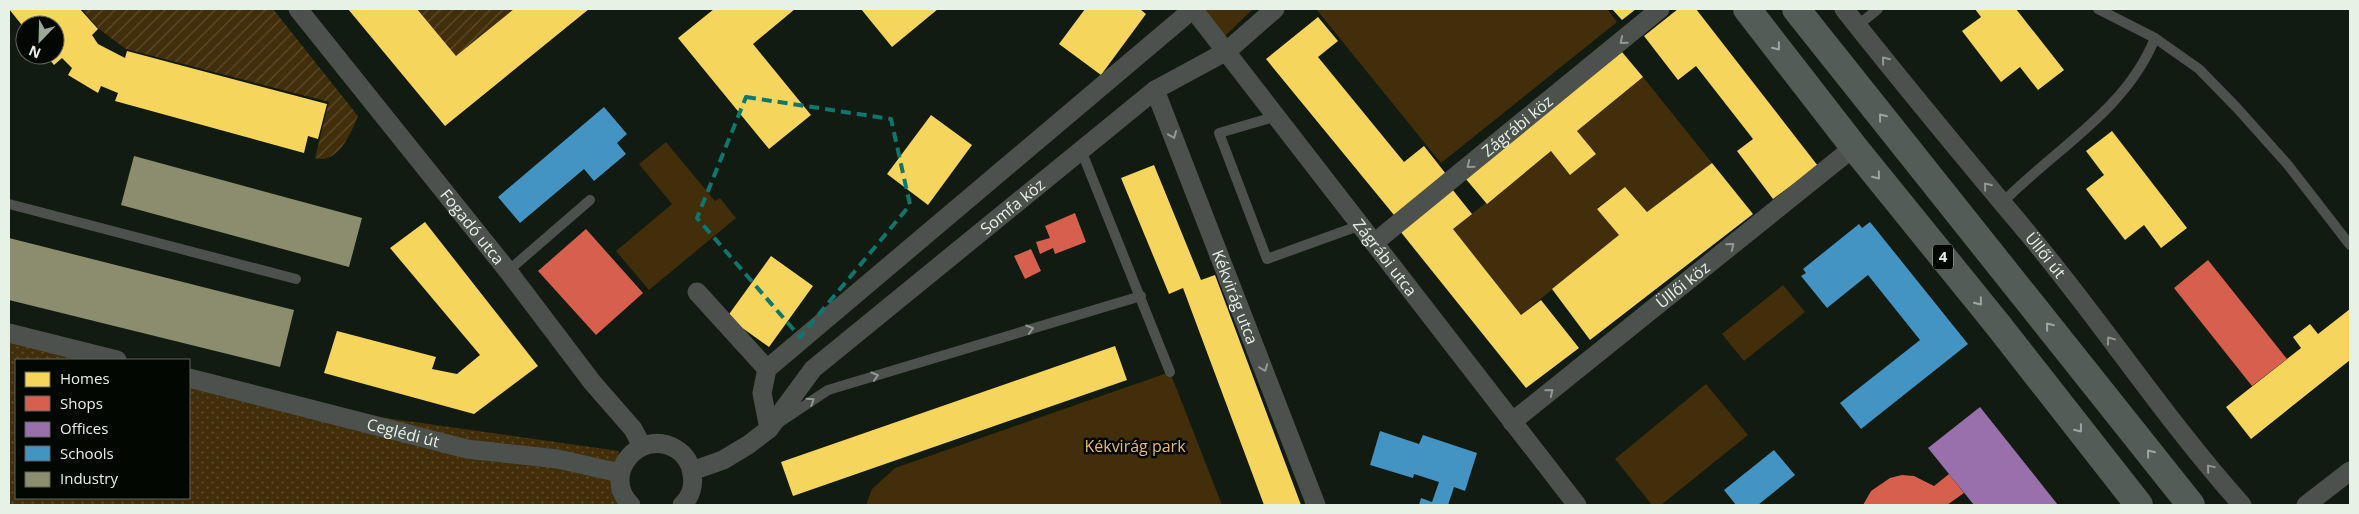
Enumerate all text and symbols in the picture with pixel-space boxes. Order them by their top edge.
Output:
north arrow [15,15,65,65]
one-way arrow [1620,35,1629,43]
text: N [26,41,44,63]
one-way arrow [1772,41,1780,50]
one-way arrow [1881,56,1890,65]
street label: Zágrábi köz [1477,90,1557,161]
one-way arrow [1880,114,1888,123]
one-way arrow [1167,130,1178,139]
one-way arrow [1467,160,1476,168]
one-way arrow [1871,170,1880,179]
street label: Somfa köz [975,174,1049,239]
one-way arrow [1984,183,1992,192]
street label: Fogadó utca [435,184,510,269]
street label: Zágrábi utca [1348,214,1422,300]
street label: Üllői út [2020,227,2071,283]
one-way arrow [1725,244,1734,252]
road number: 4 [1933,244,1953,270]
street label: Kékvirág utca [1207,247,1264,347]
street label: Üllői köz [1651,256,1714,313]
one-way arrow [1974,296,1983,305]
one-way arrow [2045,323,2054,332]
one-way arrow [1025,325,1034,335]
one-way arrow [2108,337,2116,346]
legend [15,359,190,499]
one-way arrow [1258,363,1268,372]
text: Homes [60,368,110,388]
one-way arrow [870,372,878,382]
one-way arrow [1544,388,1553,397]
text: Shops [60,393,103,413]
one-way arrow [806,398,815,407]
street label: Ceglédi út [364,413,442,453]
text: Offices [60,418,108,438]
one-way arrow [2074,424,2083,433]
park label: Kékvirág park [1084,435,1186,457]
text: Schools [60,443,114,463]
one-way arrow [2147,450,2156,459]
one-way arrow [2208,465,2216,474]
text: Industry [60,468,118,488]

